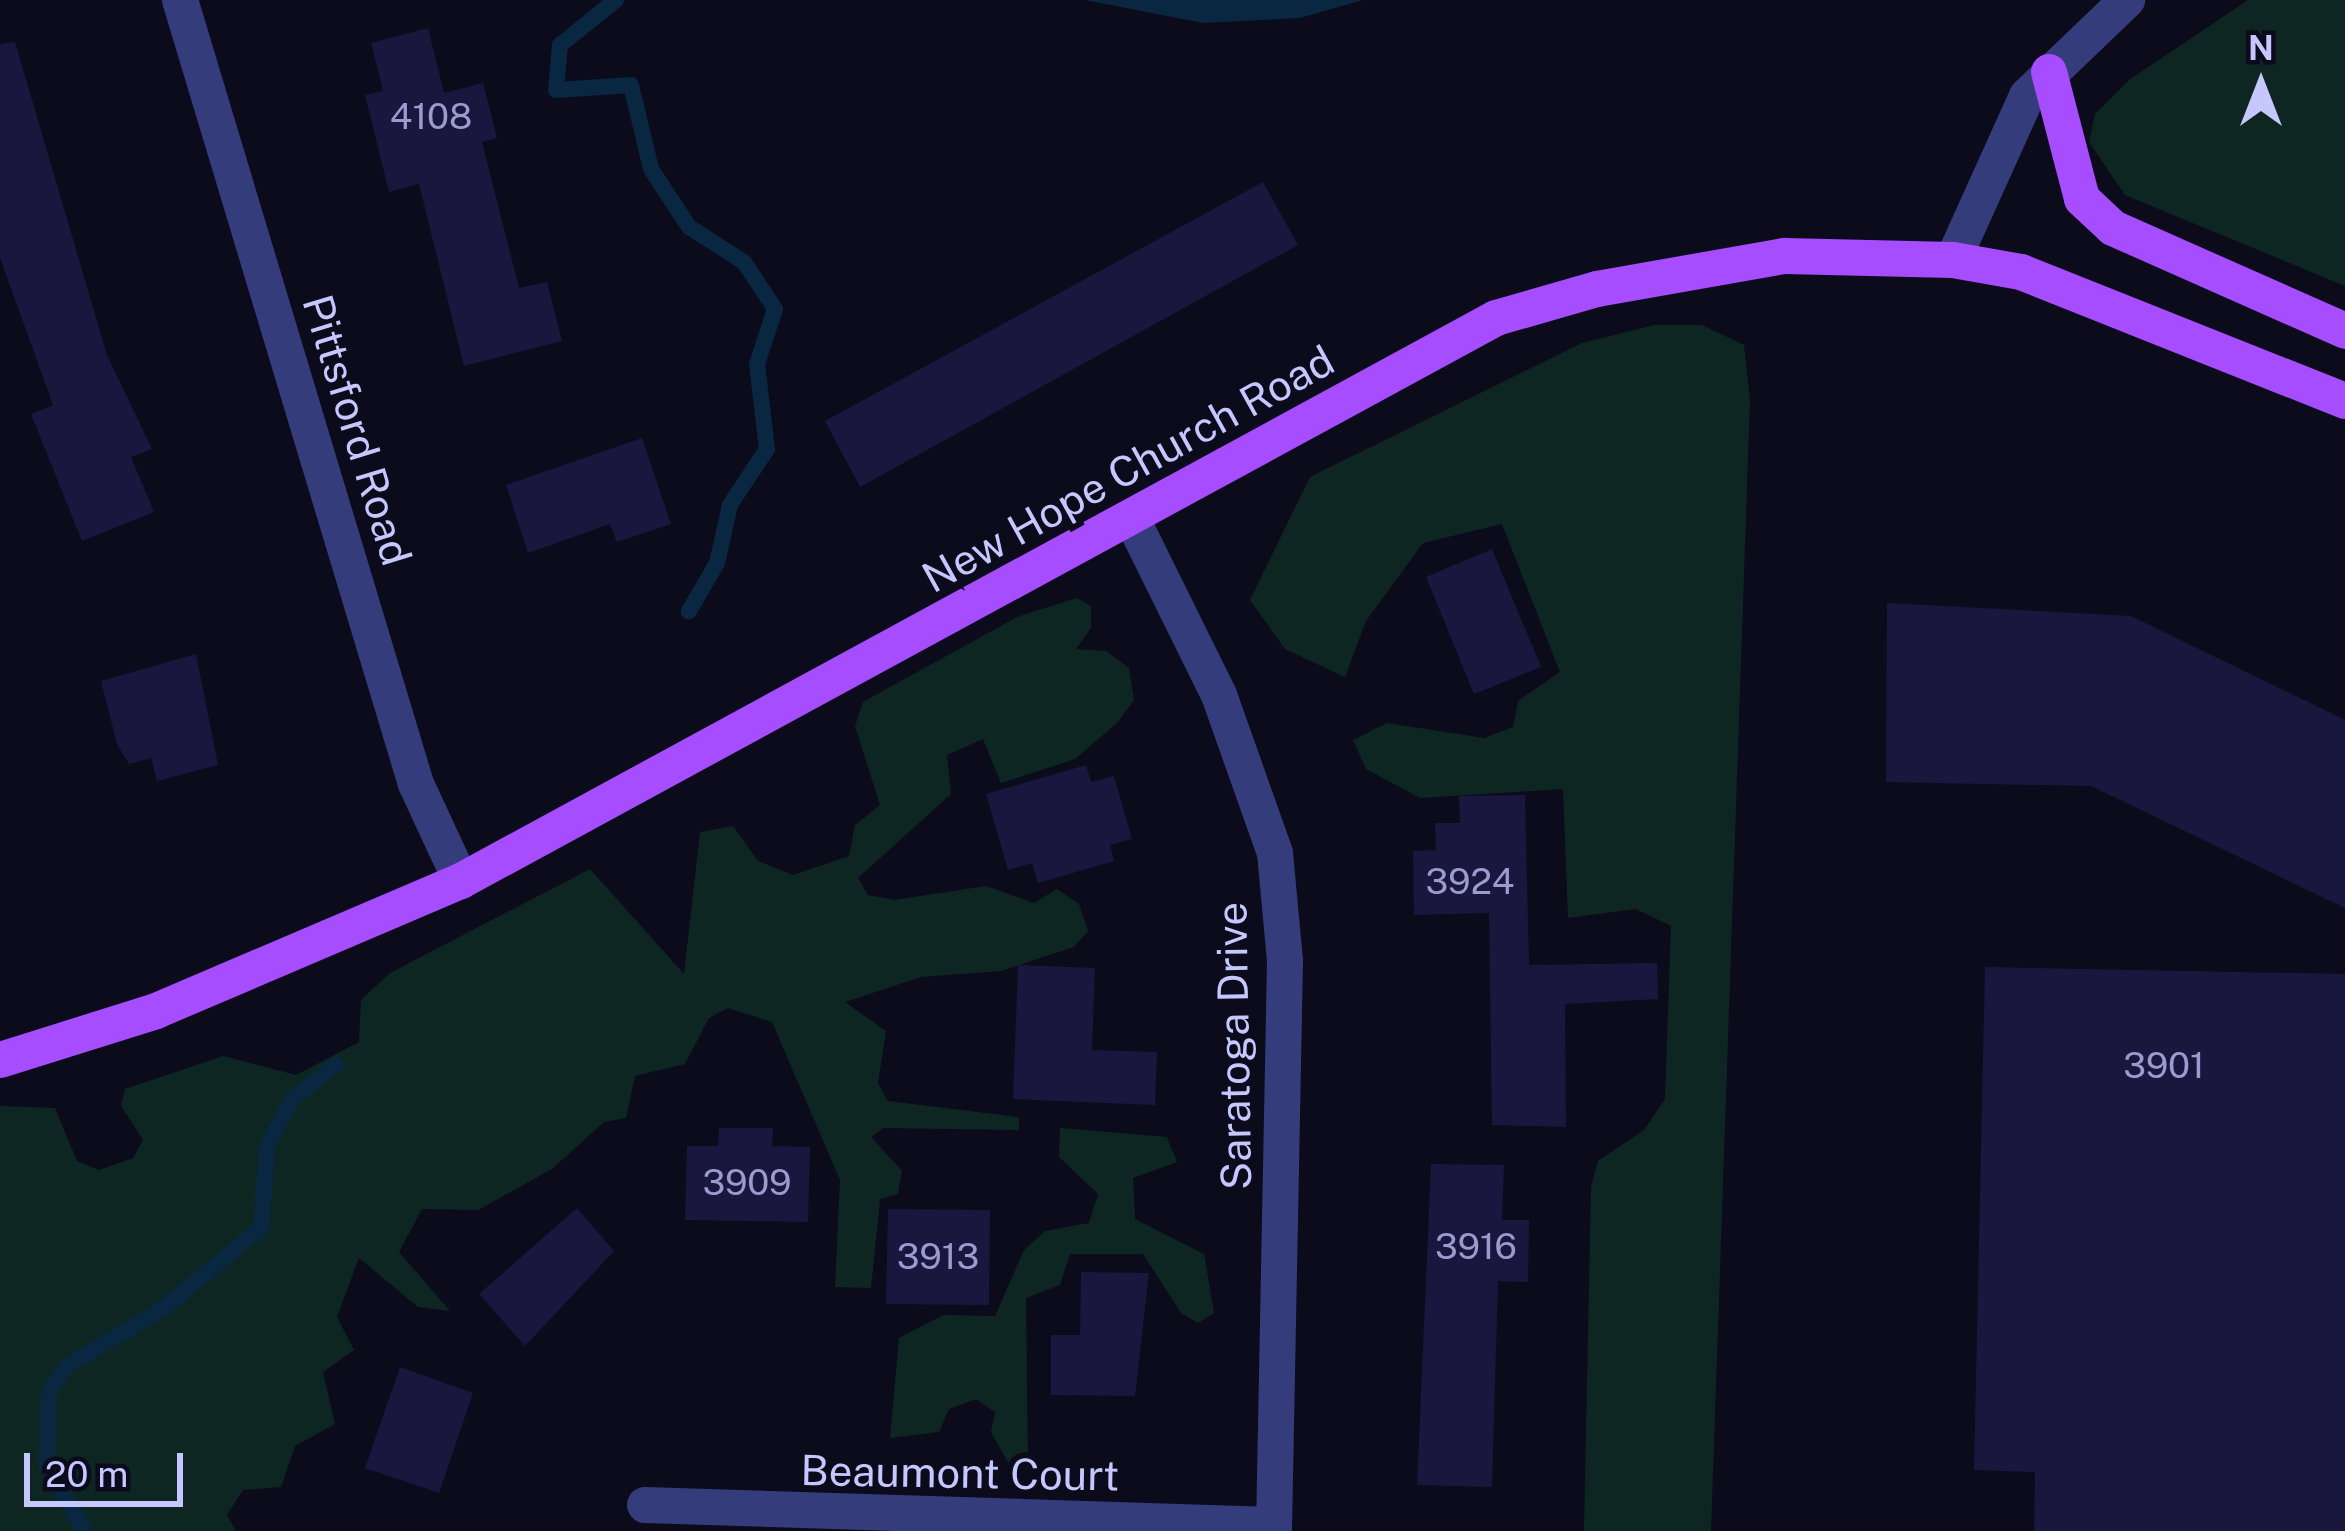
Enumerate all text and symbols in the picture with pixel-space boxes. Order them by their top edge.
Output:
north arrow [2201,24,2321,144]
text: N [2248,29,2274,67]
house number: 4108 [390,95,472,139]
street label: Pittsford Road [292,289,422,571]
street label: New Hope Church Road [913,335,1343,603]
house number: 3924 [1425,860,1515,904]
street label: Saratoga Drive [1206,902,1262,1190]
house number: 3901 [2123,1044,2205,1088]
house number: 3909 [703,1161,791,1205]
house number: 3916 [1435,1225,1517,1269]
house number: 3913 [897,1235,979,1279]
scale bar [30,1429,189,1503]
street label: Beaumont Court [800,1445,1120,1501]
text: 20 m [45,1453,128,1495]

